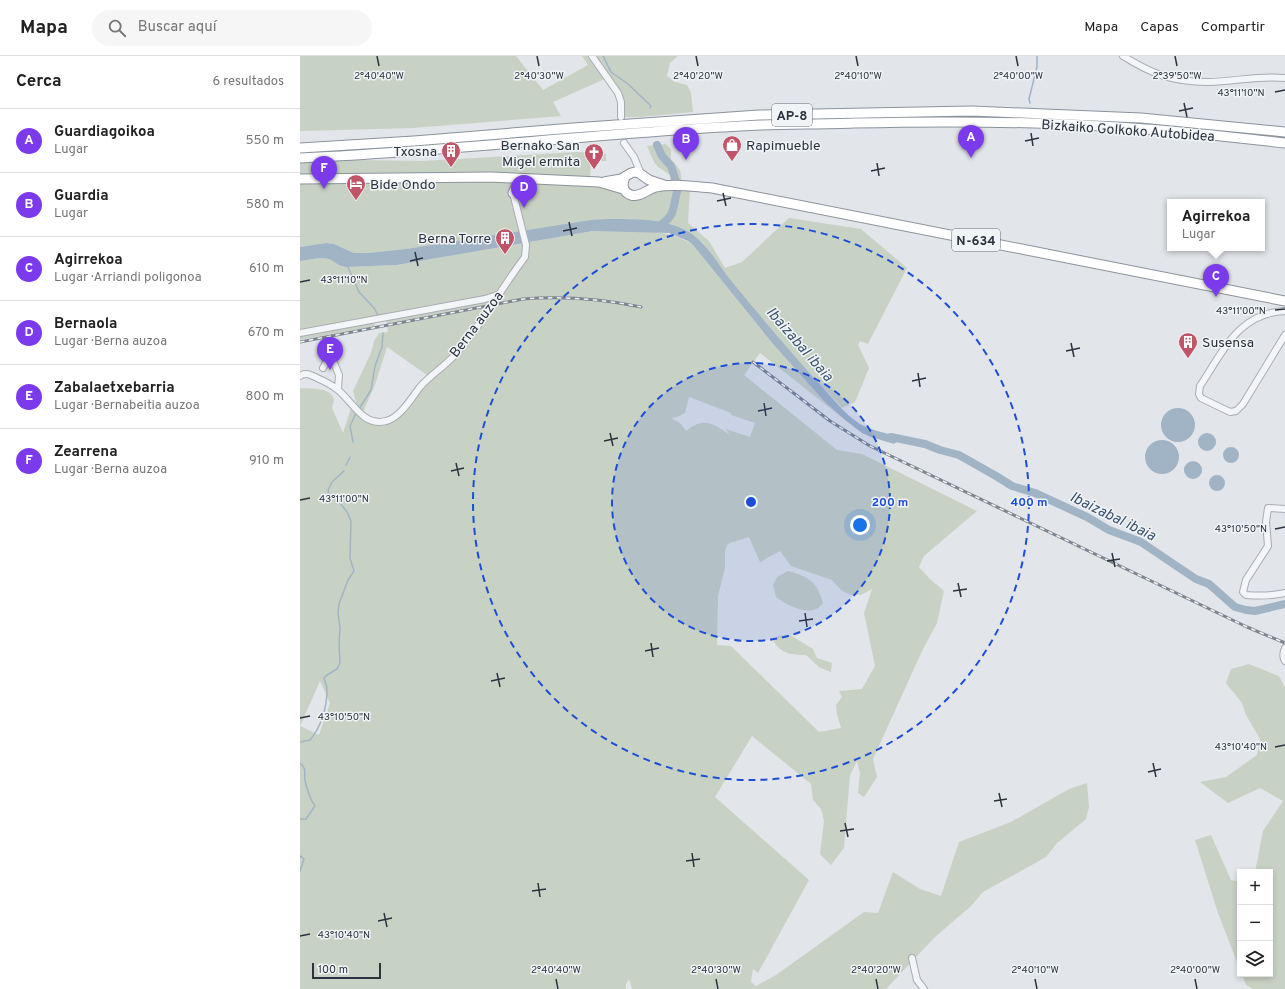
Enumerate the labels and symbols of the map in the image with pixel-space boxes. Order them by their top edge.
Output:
text: 2°40'40"W [354,70,404,83]
text: 2°40'30"W [514,70,564,83]
text: 2°40'20"W [673,70,723,83]
text: 2°40'10"W [834,70,882,83]
text: 2°40'00"W [993,70,1043,83]
text: 2°39'50"W [1152,70,1202,83]
text: 43°11'10"N [1217,87,1265,100]
road number: AP-8 [772,104,812,126]
street label: Bizkaiko Golkoko Autobidea [1041,117,1215,146]
pin: A [958,125,984,158]
pin: B [673,127,699,160]
shop icon: Rapimueble [721,134,743,162]
place label: Bernako San Migel ermita [500,138,580,171]
place label: Rapimueble [746,138,820,155]
building icon: Txosna [440,140,462,168]
church icon: Bernako San Migel ermita [583,142,605,170]
place label: Txosna [393,144,437,161]
pin: F [311,156,337,189]
hotel icon: Bide Ondo [345,173,367,201]
pin: D [511,175,537,208]
place label: Bide Ondo [370,177,436,194]
building icon: Berna Torre [494,227,516,255]
road number: N-634 [952,229,1000,251]
place label: Berna Torre [418,231,491,248]
pin: C [1203,264,1229,297]
text: 43°11'10"N [320,274,368,287]
street label: Berna auzoa [447,288,508,361]
water label: Ibaizabal ibaia [761,304,837,387]
text: 43°11'00"N [1216,305,1266,318]
building icon: Susensa [1177,331,1199,359]
place label: Susensa [1202,335,1254,352]
pin: E [317,337,343,370]
water label: Ibaizabal ibaia [1066,488,1159,546]
text: 43°11'00"N [319,493,369,506]
centre of rings [744,495,758,509]
text: 200 m [872,495,908,511]
text: 400 m [1010,495,1048,511]
your location [850,515,870,535]
text: 43°10'50"N [1215,523,1267,536]
text: 43°10'50"N [318,711,370,724]
text: 43°10'40"N [1215,741,1267,754]
text: 43°10'40"N [318,929,370,942]
scale bar [312,961,381,980]
text: 2°40'40"W [531,964,581,977]
text: 2°40'30"W [691,964,741,977]
text: 2°40'20"W [851,964,901,977]
text: 2°40'10"W [1011,964,1059,977]
text: 2°40'00"W [1170,964,1220,977]

